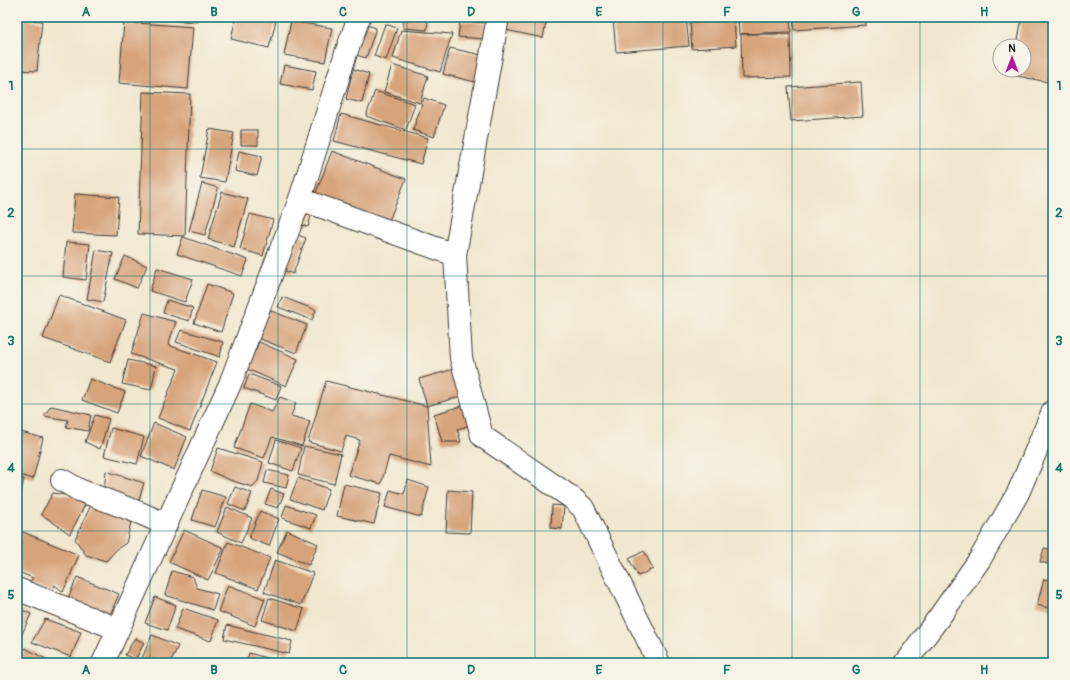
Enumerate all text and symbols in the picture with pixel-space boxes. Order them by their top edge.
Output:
text: A [82,4,91,20]
text: B [210,4,218,20]
text: C [339,4,347,20]
text: D [467,4,475,20]
text: E [596,4,603,20]
text: F [723,4,731,20]
text: G [852,4,861,20]
text: H [980,4,988,20]
north arrow [992,38,1032,78]
text: N [1008,42,1016,55]
text: 1 [8,78,14,94]
text: 1 [1056,78,1062,94]
text: 2 [7,205,15,221]
text: 2 [1055,205,1063,221]
text: 3 [7,333,15,349]
text: 3 [1055,333,1063,349]
text: 4 [7,460,15,476]
text: 4 [1055,460,1063,476]
text: 5 [7,587,15,603]
text: 5 [1055,587,1063,603]
text: A [82,662,91,678]
text: B [210,662,218,678]
text: C [339,662,347,678]
text: D [467,662,475,678]
text: E [596,662,603,678]
text: F [723,662,731,678]
text: G [852,662,861,678]
text: H [980,662,988,678]

